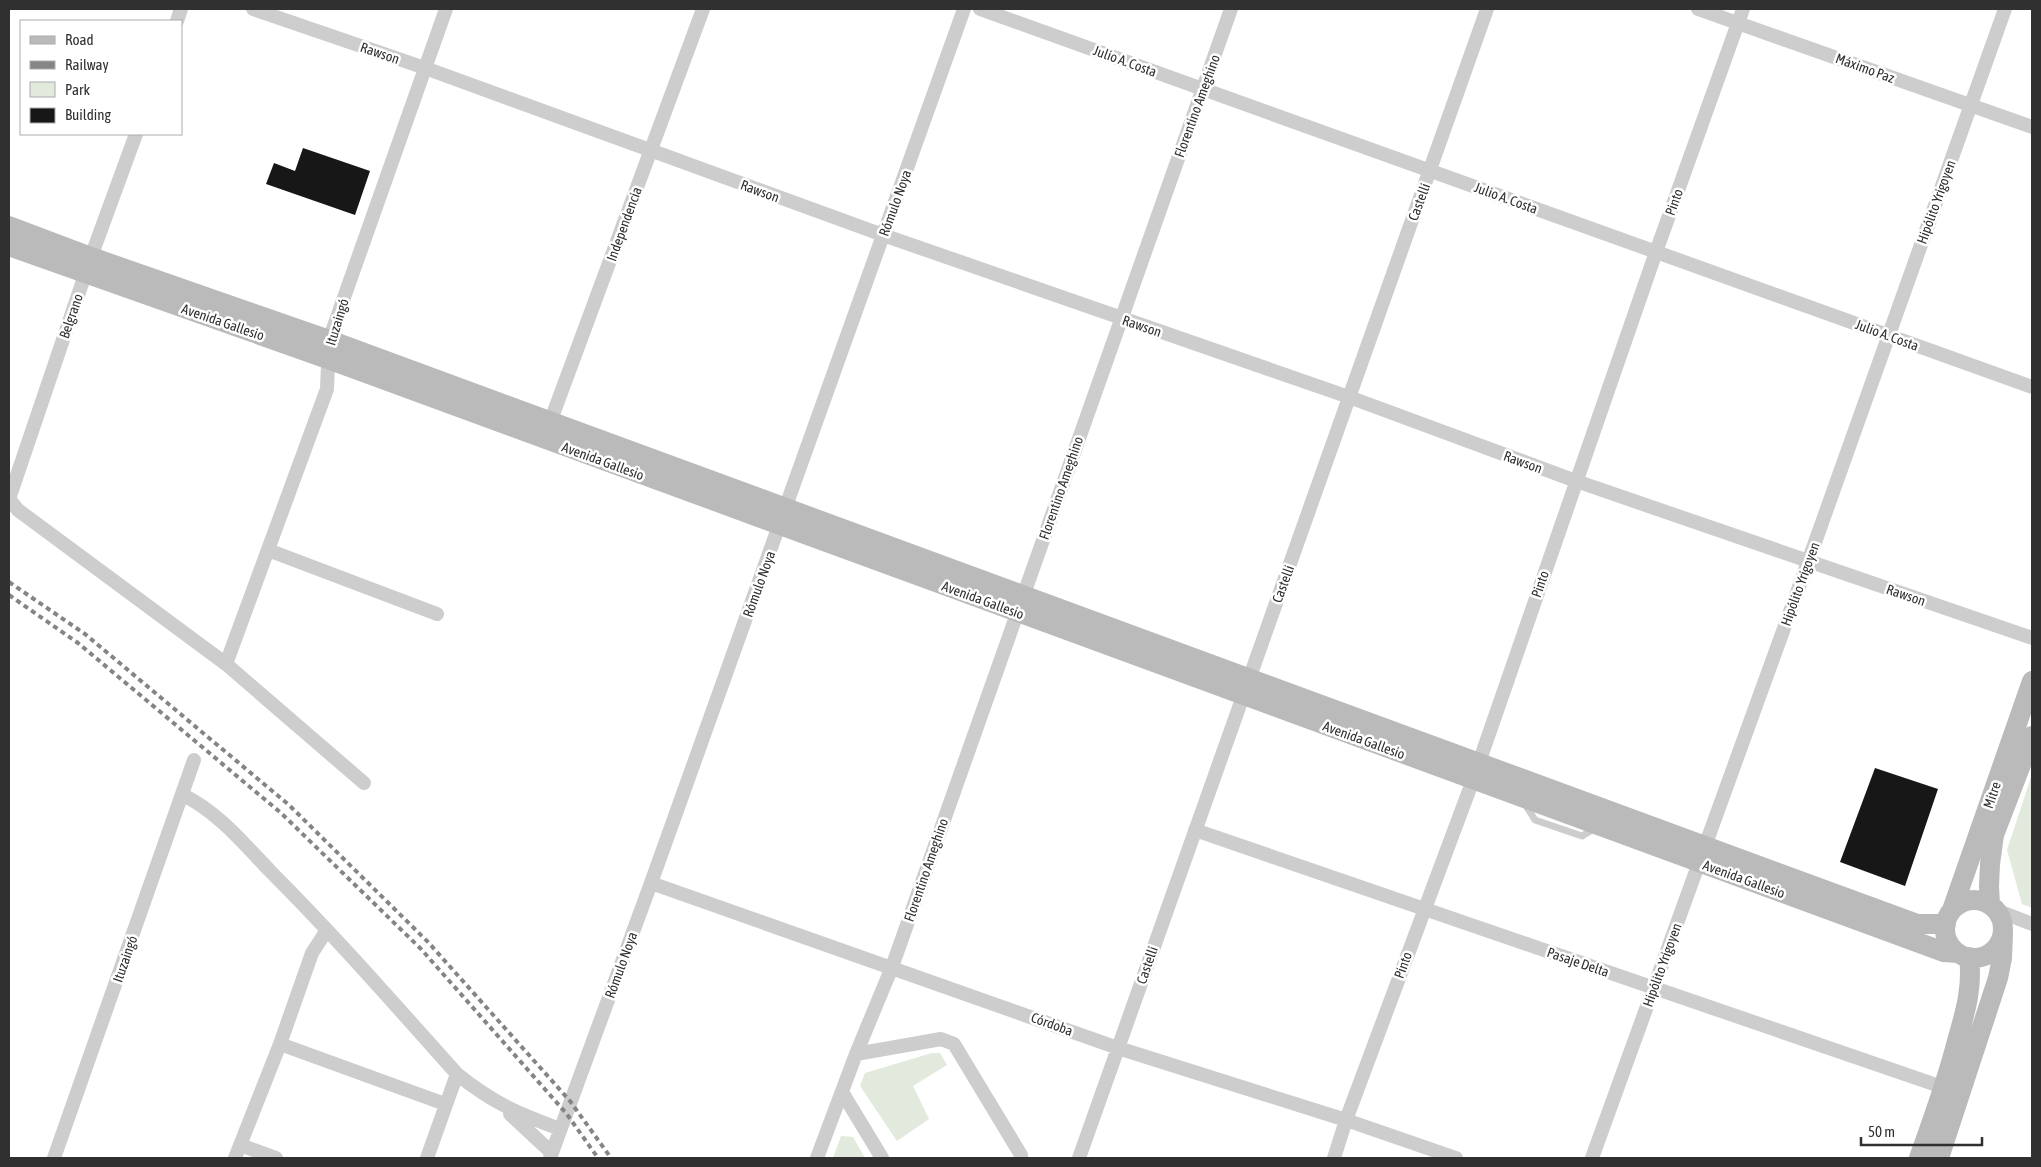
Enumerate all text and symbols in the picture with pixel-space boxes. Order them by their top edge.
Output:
legend [20,20,182,135]
text: Road [65,31,94,48]
street label: Rawson [358,39,402,67]
street label: Julio A. Costa [1091,42,1159,80]
street label: Máximo Paz [1833,50,1897,86]
street label: Florentino Ameghino [1171,52,1223,160]
text: Railway [65,56,109,73]
text: Park [65,81,90,98]
text: Building [65,106,111,123]
street label: Hipólito Yrigoyen [1913,158,1959,246]
street label: Rómulo Noya [876,168,914,238]
street label: Rawson [738,177,782,205]
street label: Julio A. Costa [1472,179,1540,217]
street label: Castelli [1405,181,1433,223]
street label: Independencia [603,185,645,263]
street label: Pinto [1662,187,1686,217]
street label: Belgrano [56,292,86,340]
street label: Ituzaingó [322,297,352,347]
street label: Avenida Gallesio [180,300,266,344]
street label: Rawson [1120,312,1164,340]
street label: Julio A. Costa [1853,316,1921,354]
street label: Florentino Ameghino [1036,434,1086,542]
street label: Avenida Gallesio [560,439,646,483]
street label: Rawson [1501,448,1545,476]
street label: Hipólito Yrigoyen [1777,540,1823,628]
street label: Rómulo Noya [740,549,778,619]
street label: Castelli [1269,563,1297,605]
street label: Pinto [1528,569,1552,599]
street label: Avenida Gallesio [940,578,1026,622]
street label: Rawson [1884,581,1928,609]
street label: Avenida Gallesio [1321,718,1407,762]
street label: Mitre [1980,780,2004,810]
street label: Florentino Ameghino [901,816,951,924]
street label: Avenida Gallesio [1701,857,1787,901]
street label: Hipólito Yrigoyen [1639,921,1685,1009]
street label: Rómulo Noya [602,930,640,1000]
street label: Ituzaingó [110,934,140,984]
street label: Castelli [1133,944,1161,986]
street label: Pasaje Delta [1545,944,1611,980]
street label: Pinto [1391,950,1415,980]
street label: Córdoba [1029,1009,1075,1039]
scale bar [1861,1114,1982,1146]
text: 50 m [1868,1123,1895,1140]

